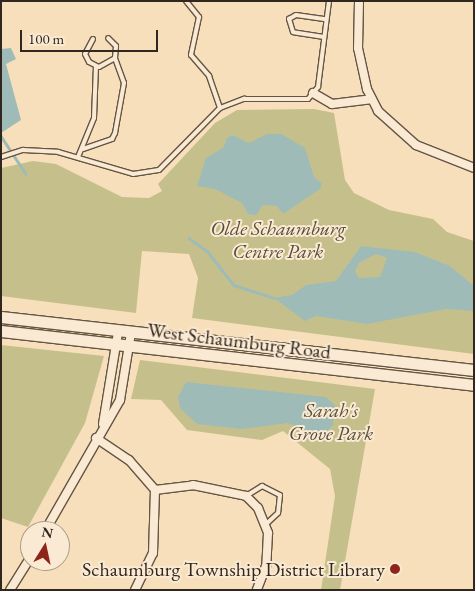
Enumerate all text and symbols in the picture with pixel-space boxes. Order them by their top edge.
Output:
scale bar [22,20,160,52]
text: 100 m [28,29,64,48]
park label: Olde Schaumburg Centre Park [210,216,346,263]
street label: West Schaumburg Road [146,318,332,364]
park label: Sarah's Grove Park [289,398,373,445]
north arrow [20,521,70,571]
text: N [40,522,55,542]
place label: Schaumburg Township District Library [82,557,385,581]
marker: Schaumburg Township District Library [389,563,401,575]

